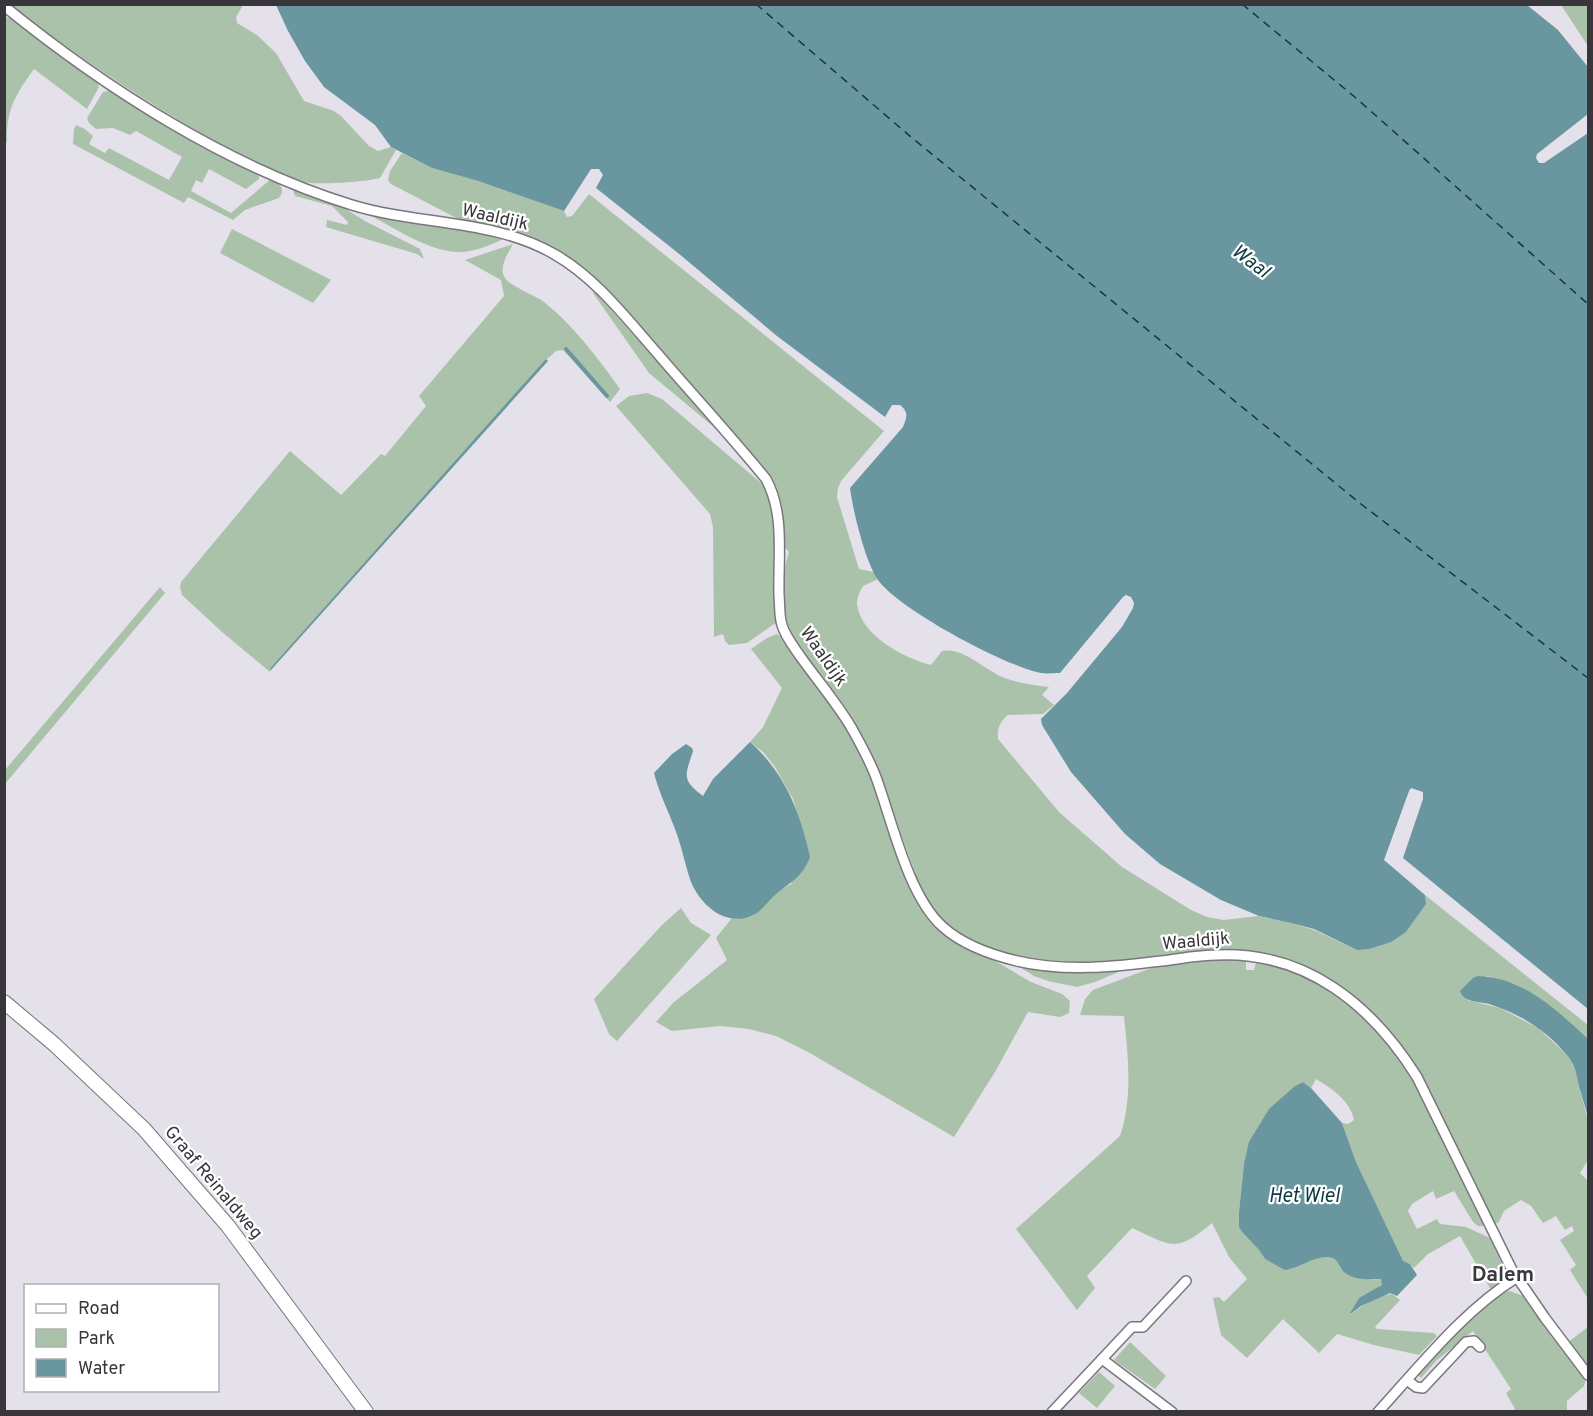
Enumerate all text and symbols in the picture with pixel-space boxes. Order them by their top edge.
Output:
street label: Waaldijk [459,199,531,237]
water label: Waal [1226,239,1275,285]
street label: Waaldijk [794,623,852,691]
street label: Waaldijk [1161,928,1231,956]
street label: Graaf Reinaldweg [159,1121,267,1245]
water label: Het Wiel [1269,1184,1340,1210]
district label: Dalem [1472,1262,1534,1289]
legend [24,1284,219,1392]
text: Road [78,1298,120,1321]
text: Park [78,1328,115,1351]
text: Water [78,1358,125,1381]

